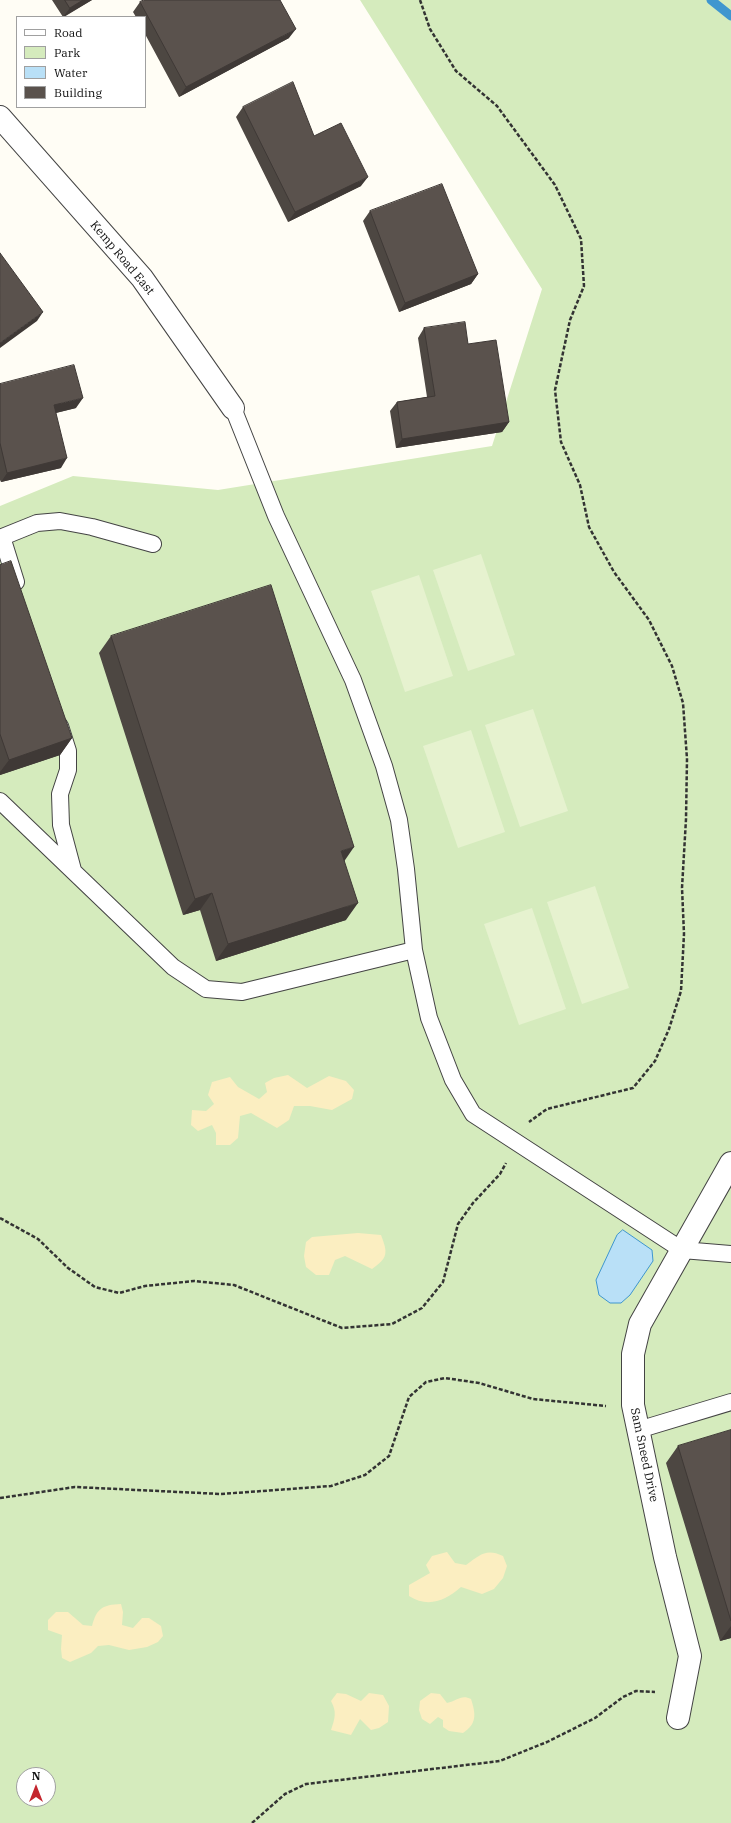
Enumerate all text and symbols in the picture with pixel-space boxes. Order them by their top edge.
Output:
legend [16,16,146,108]
text: Road [54,25,83,40]
text: Park [54,45,80,60]
text: Water [54,65,87,80]
text: Building [54,85,102,100]
street label: Kemp Road East [87,218,157,298]
street label: Sam Sneed Drive [627,1407,661,1503]
north arrow [16,1767,56,1807]
text: N [32,1769,40,1783]

